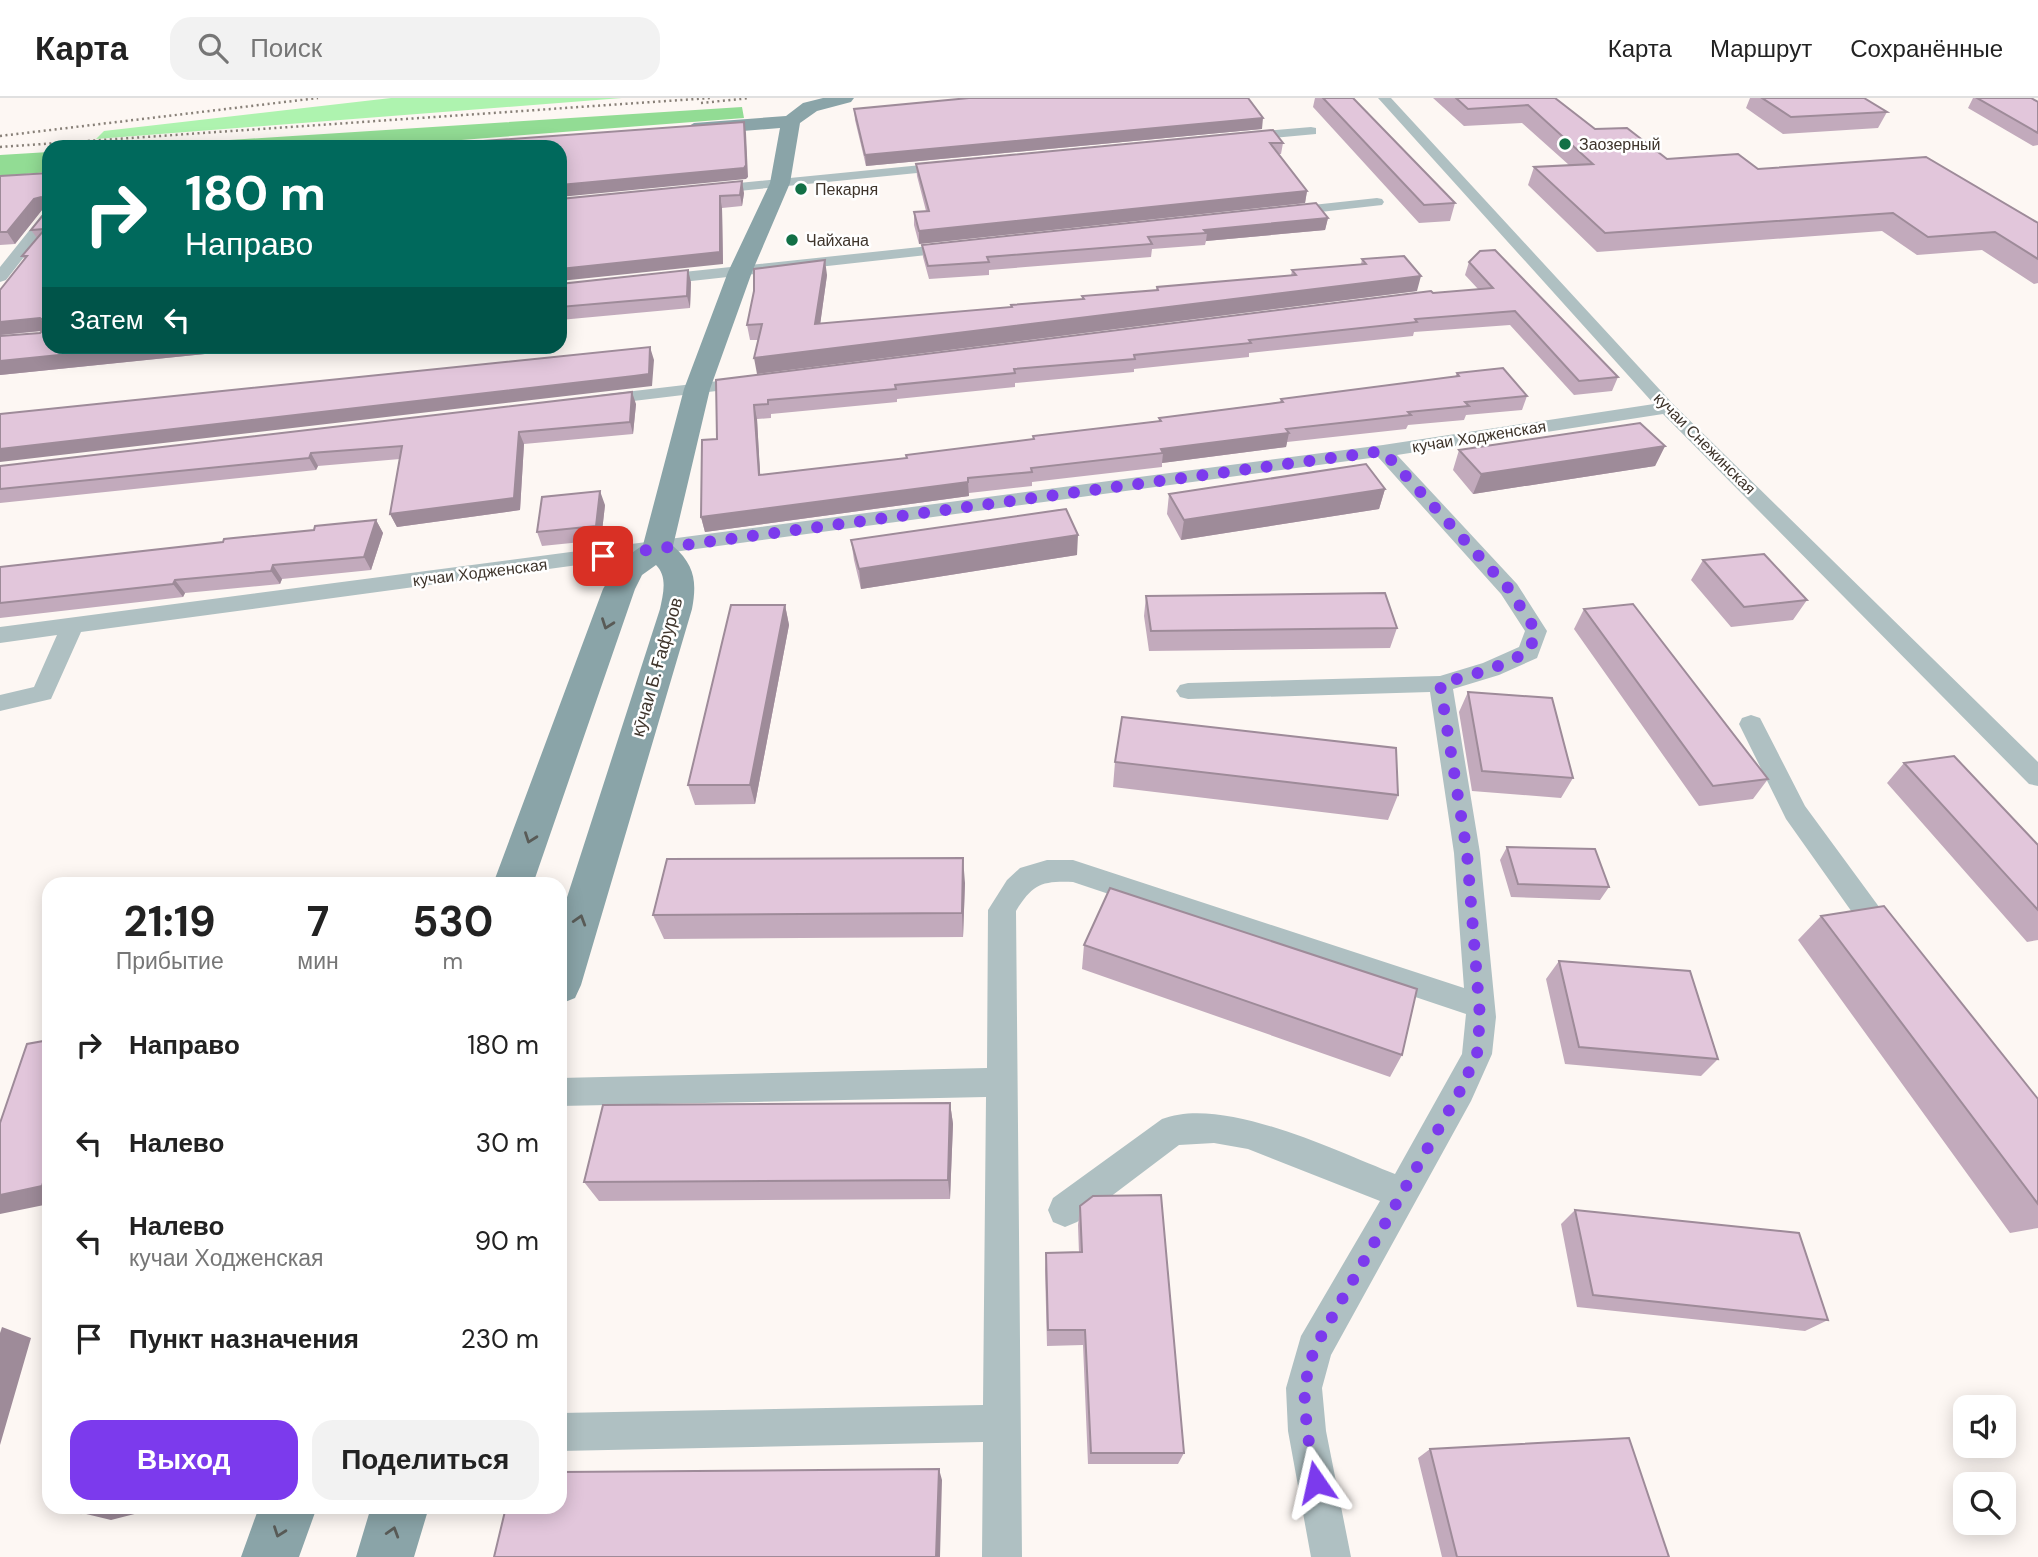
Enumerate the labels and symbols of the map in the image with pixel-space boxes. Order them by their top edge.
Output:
place label: Заозерный [1579,134,1661,155]
marker: Заозерный [1557,136,1573,152]
place label: Пекарня [815,179,878,200]
marker: Пекарня [793,181,809,197]
place label: Чайхана [806,230,869,251]
marker: Чайхана [784,232,800,248]
street label: кучаи Снежинская [1649,388,1760,499]
street label: кучаи Ходженская [1411,416,1548,457]
pin [573,526,633,586]
street label: кучаи Ходженская [412,554,549,591]
street label: кӯчаи Б. Ғафуров [626,594,688,740]
one-way arrow [601,618,615,630]
one-way arrow [524,831,538,844]
one-way arrow [572,914,587,926]
position arrow [1279,1445,1353,1519]
one-way arrow [273,1525,287,1537]
one-way arrow [384,1526,399,1538]

